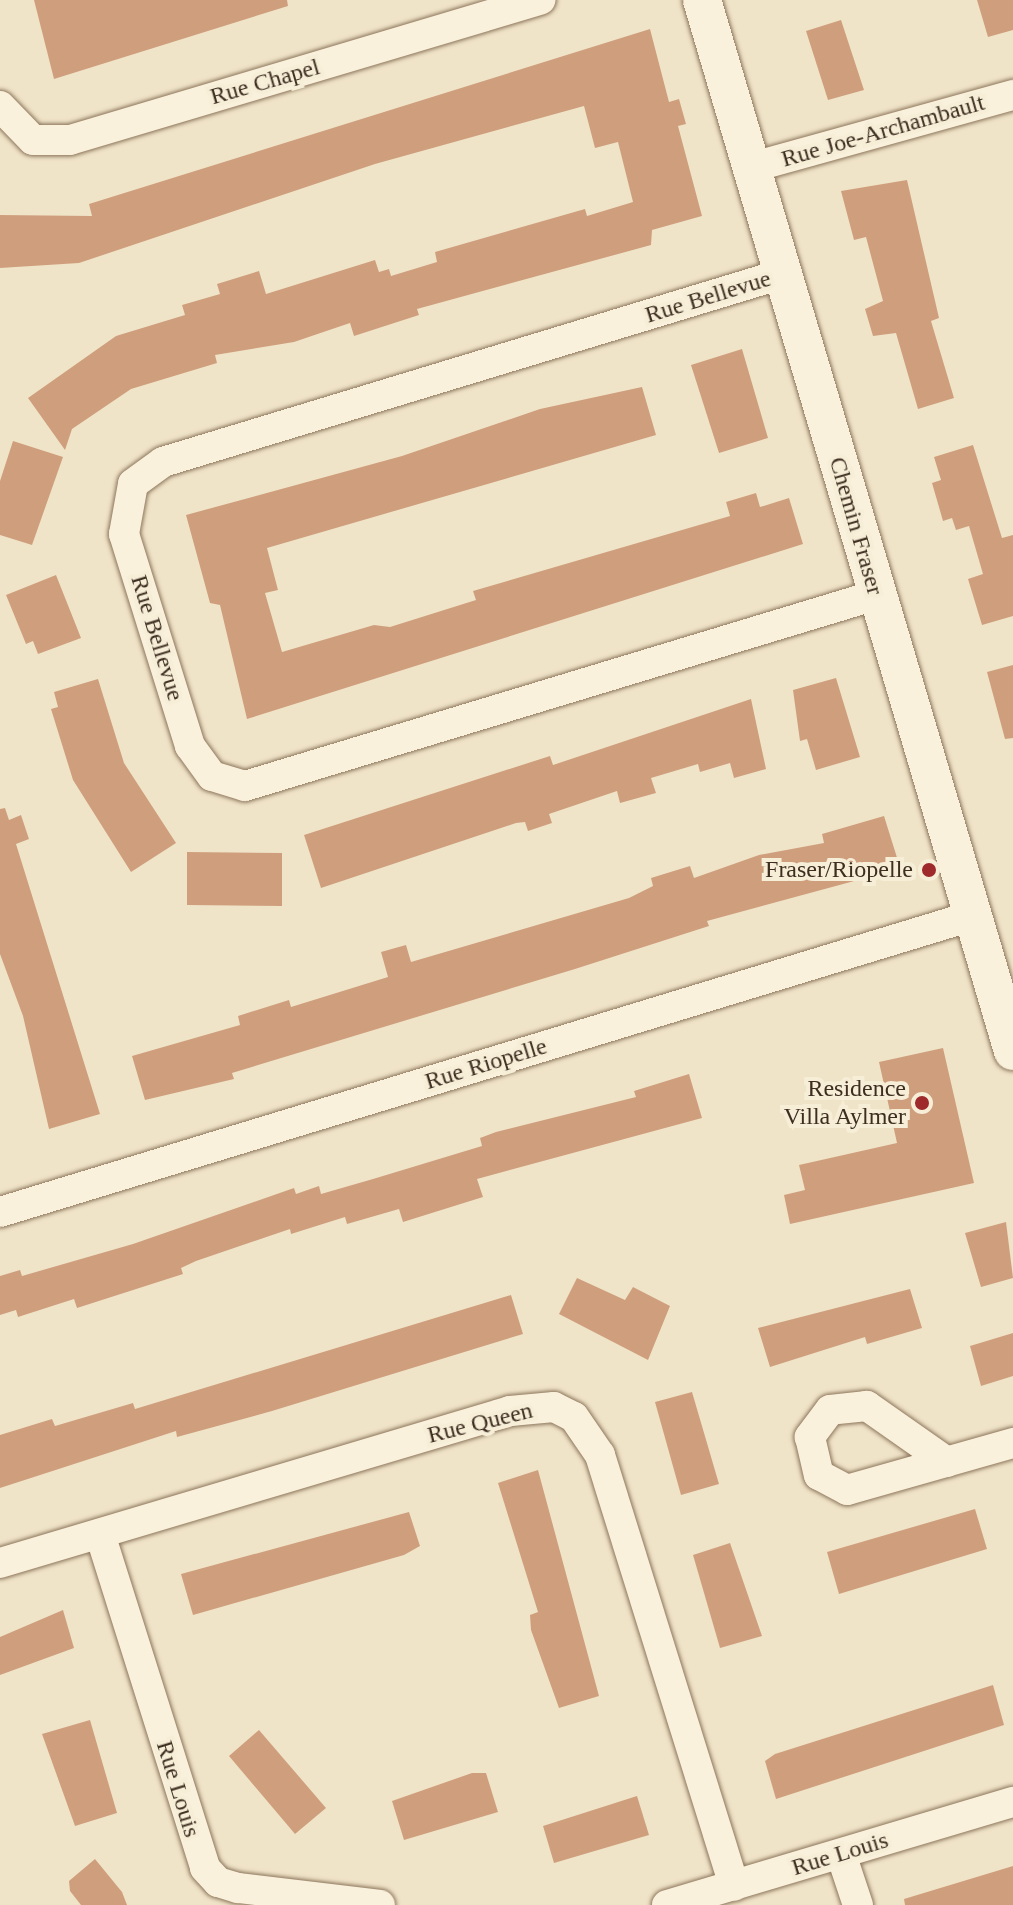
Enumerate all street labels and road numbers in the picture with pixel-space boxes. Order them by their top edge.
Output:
street label: Rue Chapel [207,53,323,111]
street label: Rue Joe-Archambault [778,88,988,174]
street label: Rue Bellevue [642,264,774,330]
street label: Chemin Fraser [823,454,889,598]
street label: Rue Bellevue [124,572,190,704]
street label: Rue Riopelle [422,1032,550,1096]
street label: Rue Queen [424,1396,536,1450]
street label: Rue Louis [150,1737,206,1841]
street label: Rue Louis [788,1826,892,1882]

